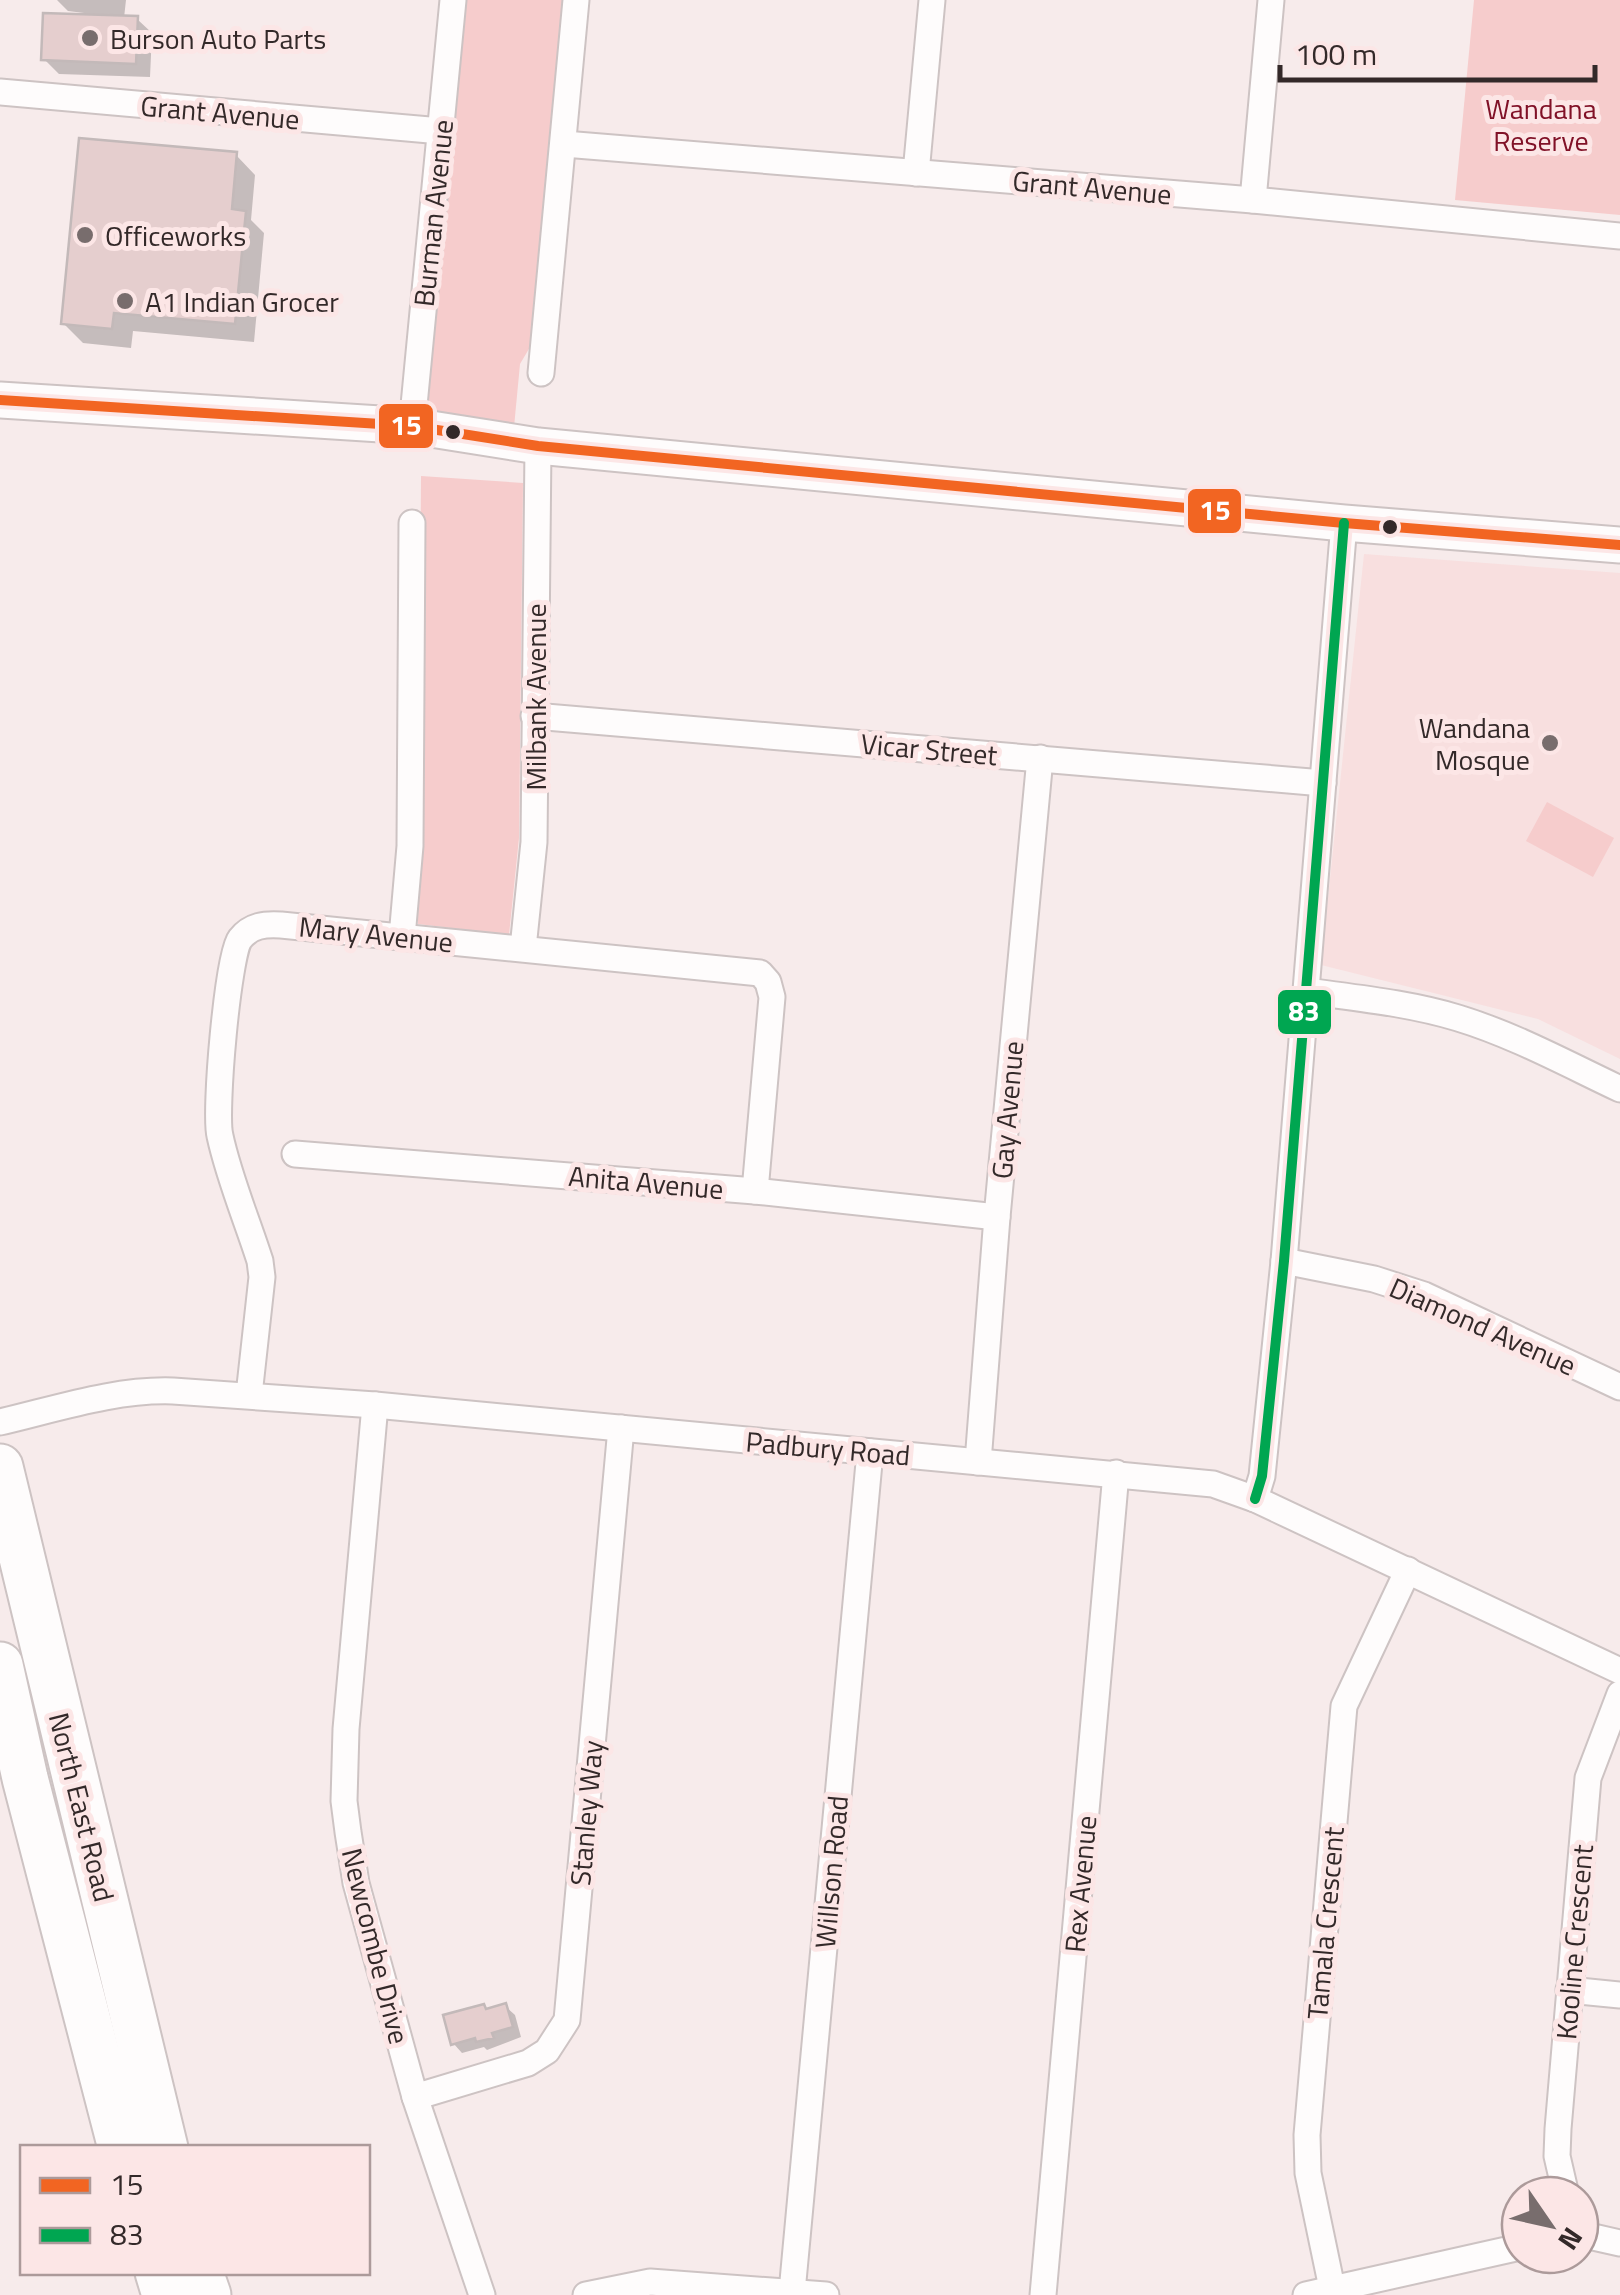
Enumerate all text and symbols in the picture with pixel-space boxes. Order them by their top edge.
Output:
place label: Burson Auto Parts [110,17,326,60]
scale bar [1280,20,1595,82]
marker: Burson Auto Parts [79,27,101,49]
text: 100 m [1295,31,1377,77]
street label: Grant Avenue [139,84,301,140]
park label: Wandana Reserve [1485,87,1597,162]
street label: Burman Avenue [402,117,464,309]
street label: Grant Avenue [1011,159,1173,215]
place label: Officeworks [105,214,246,257]
marker: Officeworks [74,224,96,246]
place label: A1 Indian Grocer [145,280,339,323]
marker: A1 Indian Grocer [114,290,136,312]
line badge: 15 [377,402,435,450]
text: 15 [390,403,422,446]
unlabelled marker [443,422,463,442]
line badge: 15 [1186,487,1243,535]
text: 15 [1199,488,1231,531]
unlabelled marker [1380,517,1400,537]
street label: Milbank Avenue [514,603,557,791]
place label: Wandana Mosque [1419,706,1530,781]
street label: Vicar Street [859,722,999,776]
marker: Wandana Mosque [1539,732,1561,754]
street label: Mary Avenue [297,905,455,963]
line badge: 83 [1276,988,1333,1036]
text: 83 [1288,989,1320,1032]
street label: Gay Avenue [980,1039,1034,1181]
street label: Anita Avenue [567,1154,725,1210]
street label: Diamond Avenue [1383,1266,1583,1386]
street label: Padbury Road [744,1419,912,1477]
street label: North East Road [38,1708,126,1906]
street label: Stanley Way [558,1739,614,1887]
street label: Willson Road [803,1794,859,1950]
street label: Rex Avenue [1053,1814,1107,1954]
street label: Tamala Crescent [1295,1825,1355,2021]
street label: Kooline Crescent [1544,1842,1604,2041]
street label: Newcombe Drive [331,1844,421,2048]
legend [20,2145,370,2275]
text: 15 [110,2161,144,2207]
north arrow [1500,2175,1600,2275]
text: 83 [110,2211,144,2257]
text: N [1548,2219,1594,2259]

